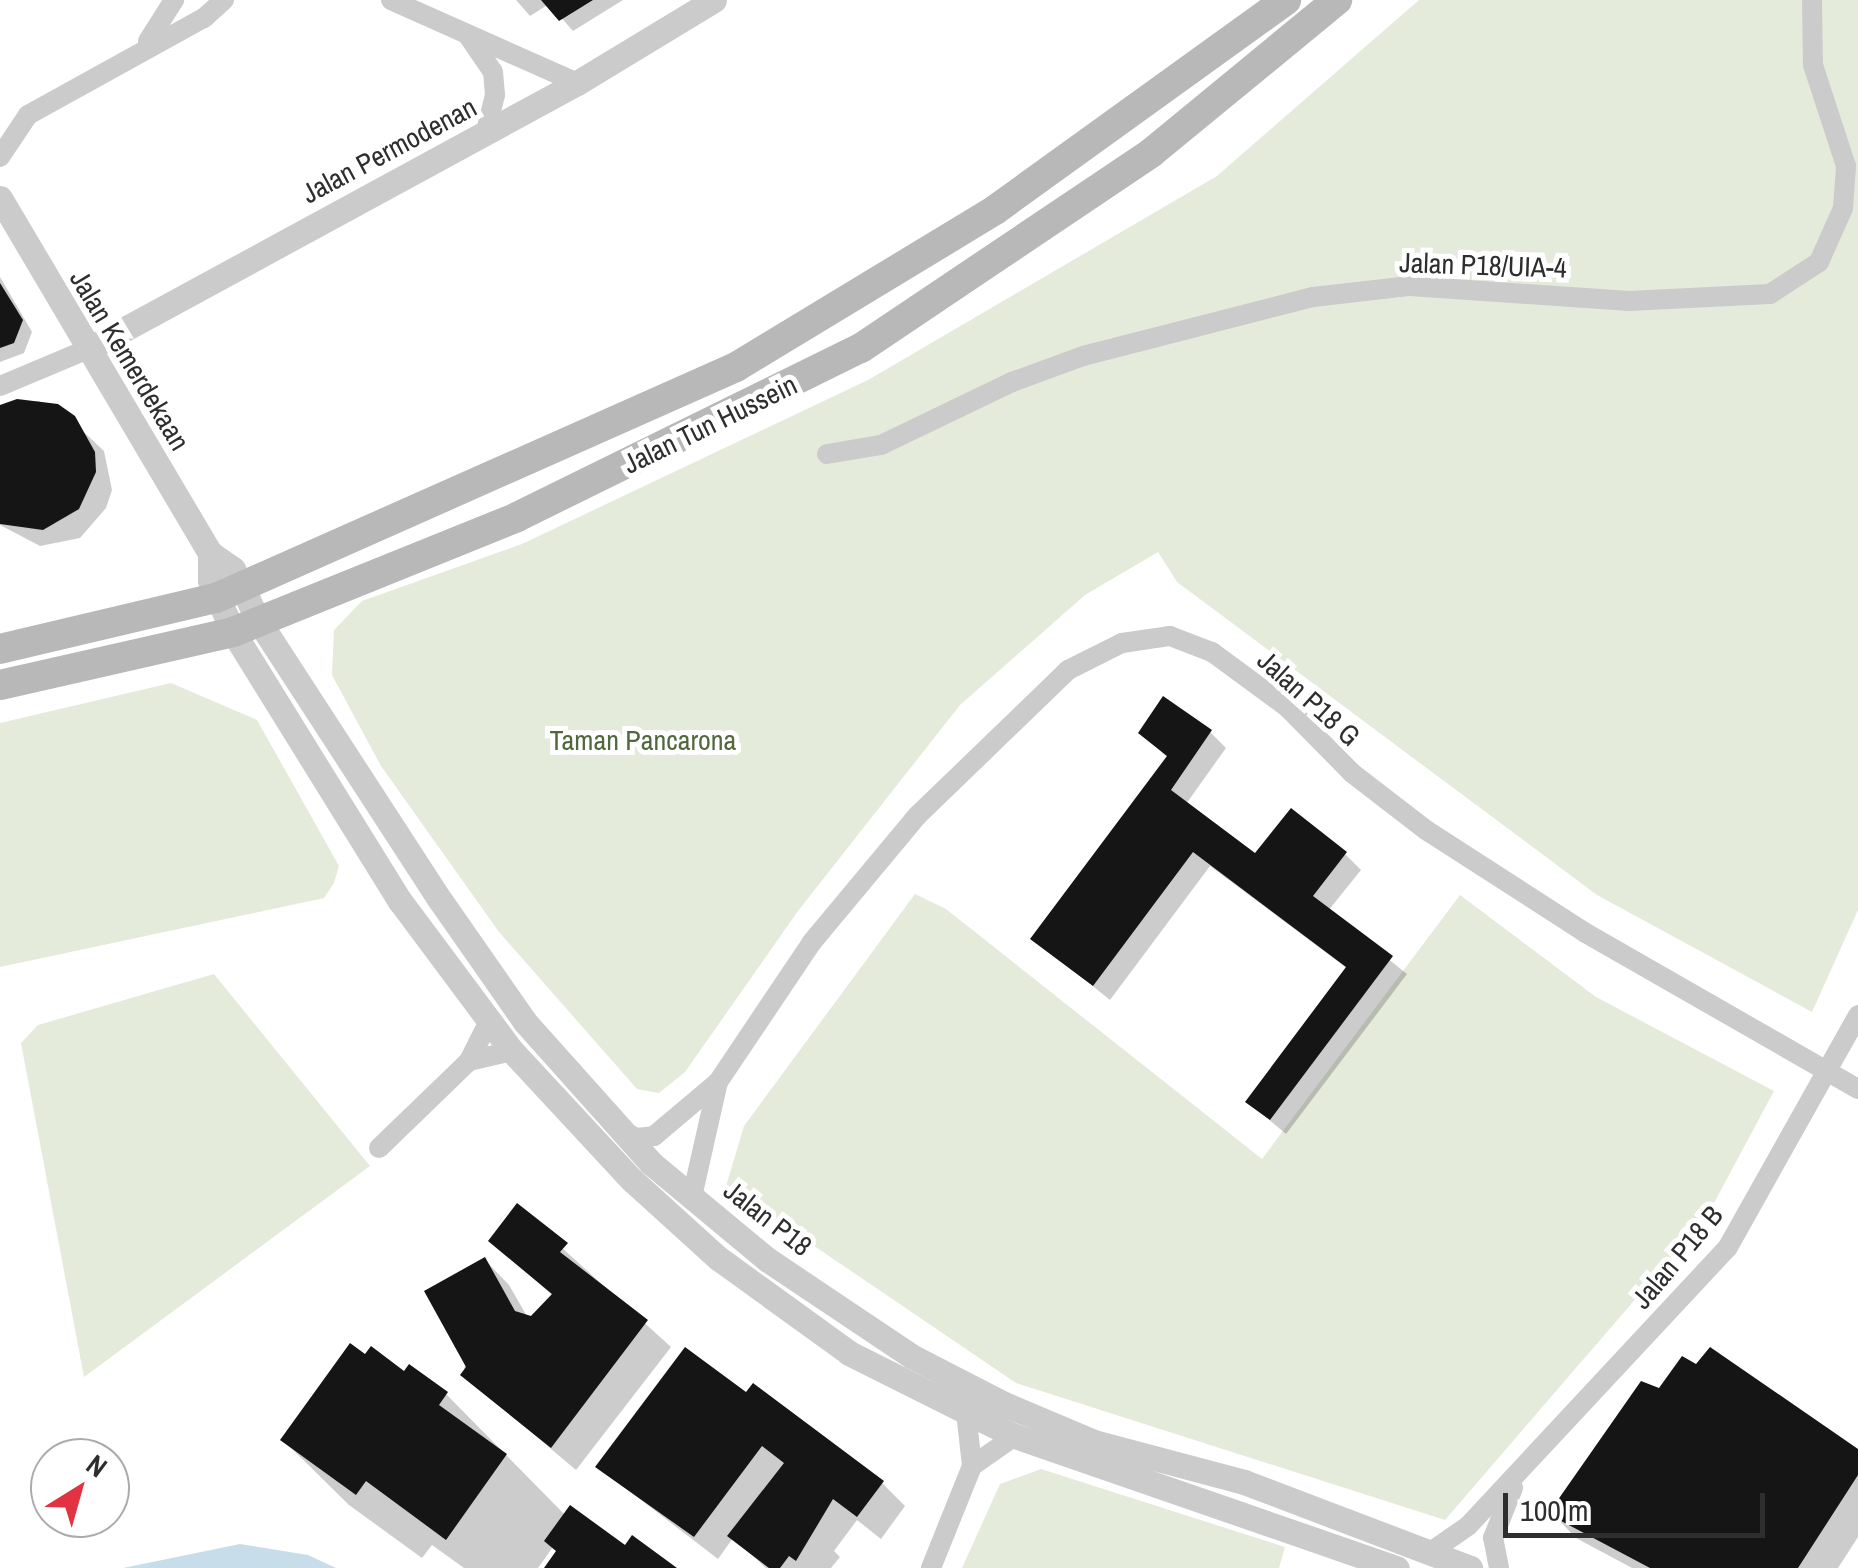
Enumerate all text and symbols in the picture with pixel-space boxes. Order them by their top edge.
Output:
street label: Jalan Permodenan [296,90,482,210]
street label: Jalan P18/UIA-4 [1399,245,1567,285]
street label: Jalan Kemerdekaan [63,264,197,456]
street label: Jalan Tun Hussein [617,367,803,481]
street label: Jalan P18 G [1251,643,1367,753]
park label: Taman Pancarona [550,723,736,757]
street label: Jalan P18 [717,1173,819,1263]
street label: Jalan P18 B [1624,1199,1730,1315]
north arrow [30,1438,130,1538]
text: N [79,1445,115,1486]
scale bar [1508,1473,1770,1535]
text: 100 m [1520,1490,1588,1530]

